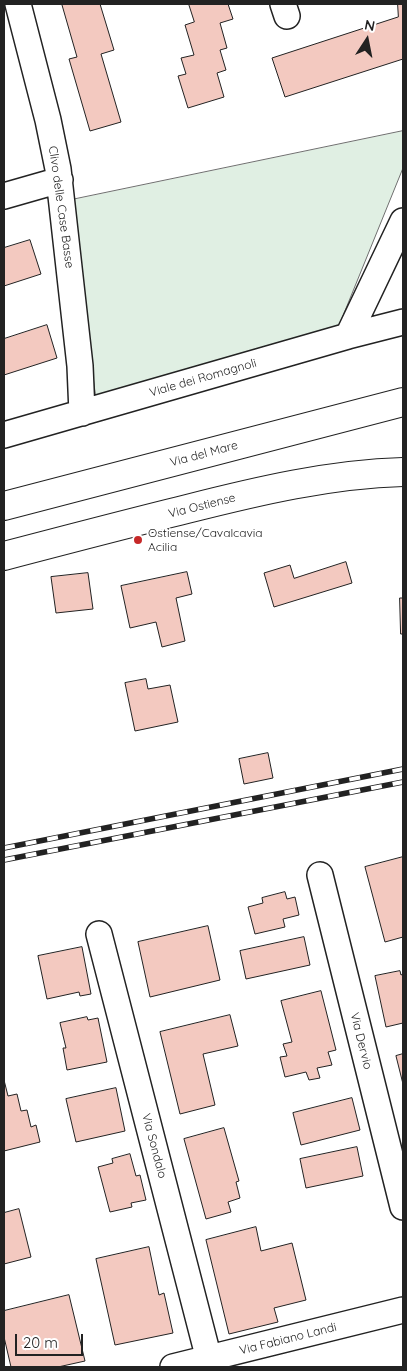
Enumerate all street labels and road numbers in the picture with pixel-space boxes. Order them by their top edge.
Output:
street label: Clivo delle Case Basse [45,145,77,269]
street label: Viale dei Romagnoli [148,356,258,400]
street label: Via del Mare [169,438,239,470]
street label: Via Ostiense [167,491,237,521]
street label: Via Dervio [347,1011,375,1071]
street label: Via Sondalo [138,1112,170,1180]
street label: Via Fabiano Landi [238,1320,338,1358]

